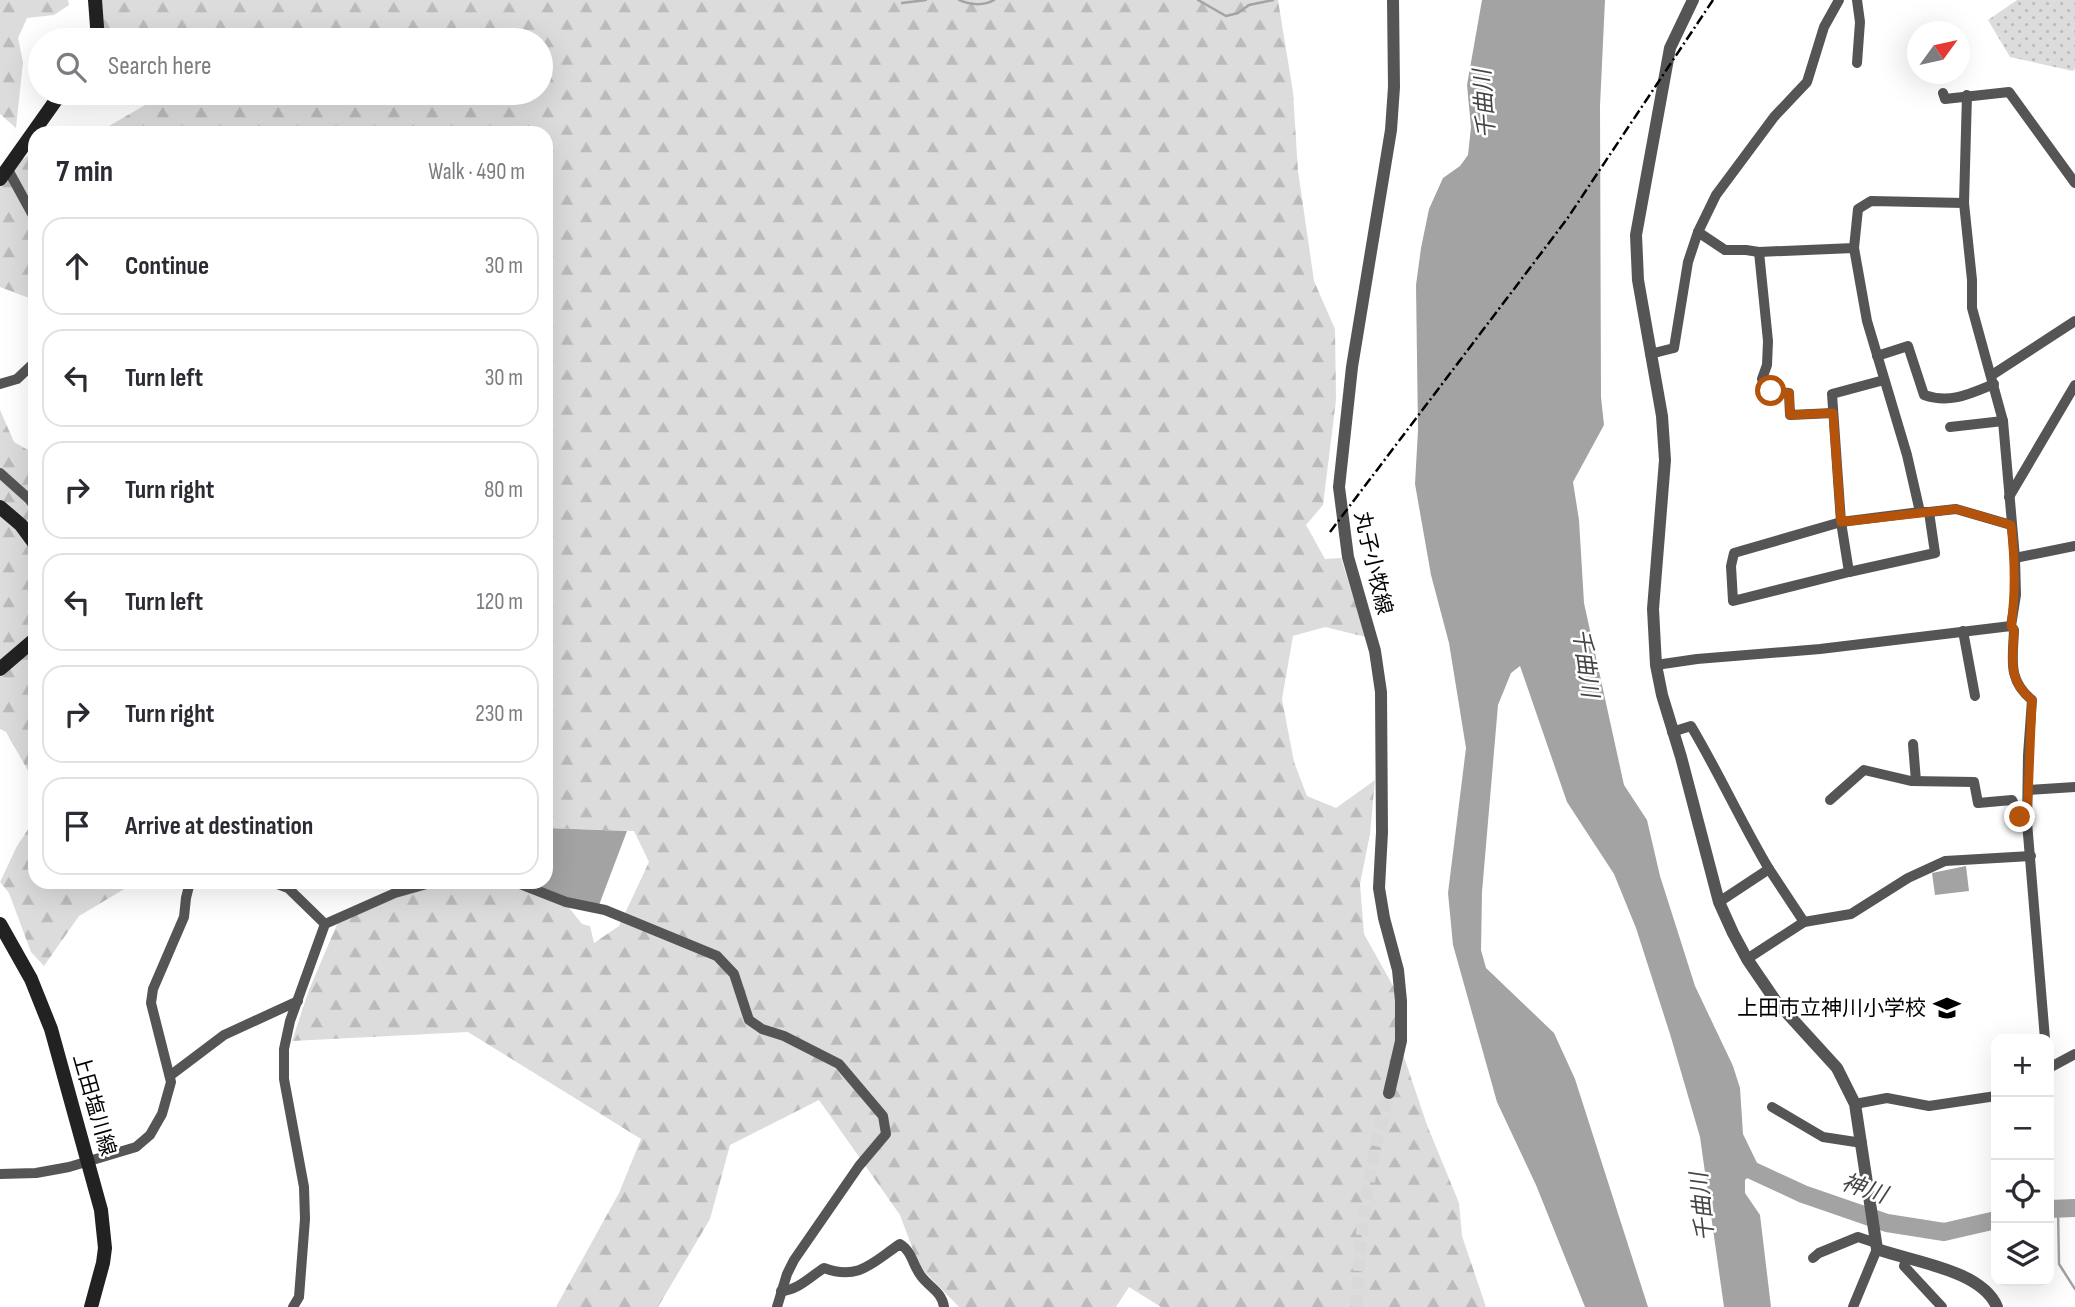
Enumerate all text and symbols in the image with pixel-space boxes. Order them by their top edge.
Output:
north arrow [1907,21,1970,84]
search box [28,28,553,105]
icon: search [52,48,90,86]
text: Search here [108,51,211,82]
water label: 千曲川 [1468,66,1501,139]
text: 7 min [56,154,113,190]
text: Walk · 490 m [428,158,525,186]
icon: ahead [58,247,96,285]
text: Continue [125,251,209,282]
text: 30 m [485,252,523,280]
icon: left [58,359,96,397]
text: Turn left [125,363,203,394]
text: 30 m [485,364,523,392]
route start [1755,375,1786,406]
icon: right [58,471,96,509]
text: Turn right [125,475,214,506]
text: 80 m [484,476,523,504]
street label: 丸子小牧線 [1349,509,1397,617]
icon: left [58,583,96,621]
text: Turn left [125,587,203,618]
text: 120 m [477,588,523,616]
water label: 千曲川 [1566,627,1604,702]
icon: right [58,695,96,733]
text: Turn right [125,699,214,730]
text: 230 m [475,700,523,728]
route end [2004,801,2035,832]
icon: arrive [58,807,96,845]
text: Arrive at destination [125,811,313,842]
school or university icon: 上田市立神川小学校 [1932,993,1962,1023]
place label: 上田市立神川小学校 [1737,996,1926,1021]
map controls [1991,1034,2054,1286]
button: + [1991,1034,2054,1097]
street label: 上田塩川線 [68,1051,120,1159]
button: − [1991,1097,2054,1160]
button: locate [1991,1160,2054,1223]
water label: 千曲川 [1685,1168,1721,1243]
water label: 神川 [1838,1168,1893,1211]
button: layers [1991,1223,2054,1286]

